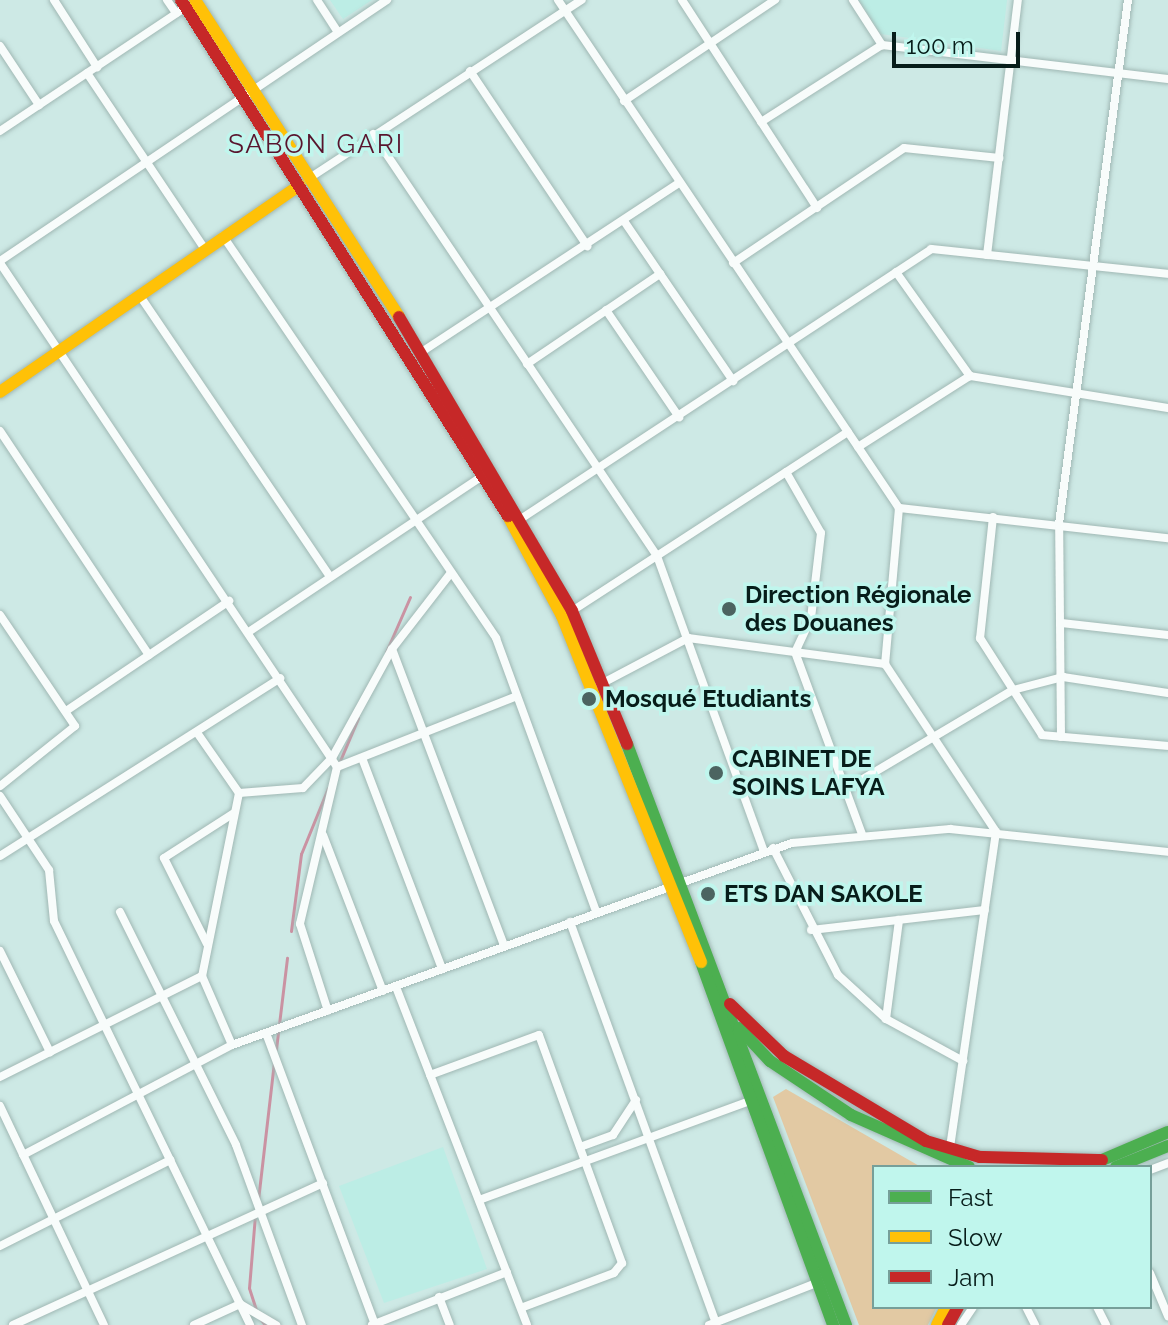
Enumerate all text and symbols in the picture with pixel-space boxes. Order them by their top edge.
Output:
scale bar [896,16,1024,66]
text: 100 m [906,31,974,60]
district label: SABON GARI [228,129,404,161]
place label: Direction Régionale des Douanes [745,581,971,637]
marker: Direction Régionale des Douanes [720,600,738,618]
place label: Mosqué Etudiants [605,685,811,713]
marker: Mosqué Etudiants [580,690,598,708]
place label: CABINET DE SOINS LAFYA [732,745,885,801]
marker: CABINET DE SOINS LAFYA [707,764,725,782]
place label: ETS DAN SAKOLE [724,880,923,908]
marker: ETS DAN SAKOLE [699,885,717,903]
legend [872,1165,1152,1309]
text: Fast [948,1183,993,1212]
text: Slow [948,1223,1002,1252]
text: Jam [948,1263,994,1292]

